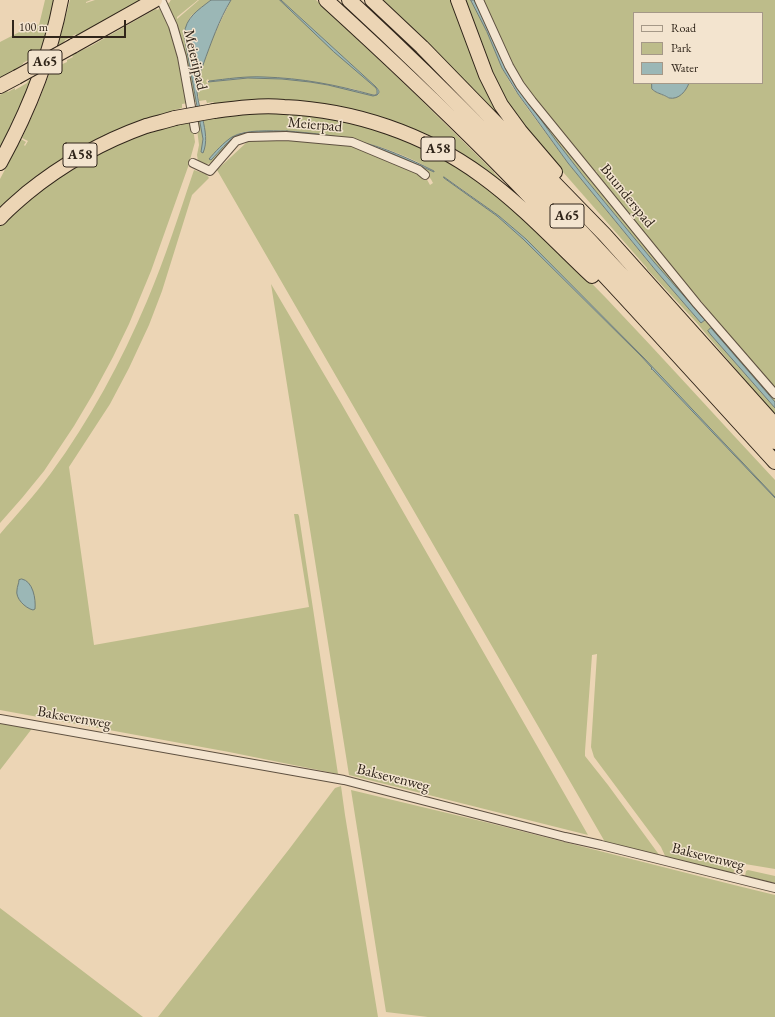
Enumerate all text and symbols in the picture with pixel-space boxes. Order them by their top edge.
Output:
scale bar [14,12,128,38]
legend [633,12,763,84]
text: 100 m [19,19,48,35]
text: Road [671,20,696,36]
street label: Meierijpad [179,28,211,92]
text: Park [671,40,691,56]
road number: A65 [28,50,62,74]
text: Water [671,60,698,76]
street label: Meierpad [287,114,343,136]
road number: A58 [421,137,455,161]
road number: A58 [63,143,97,167]
street label: Buunderspad [596,160,658,232]
road number: A65 [550,204,584,228]
street label: Baksevenweg [36,703,112,733]
street label: Baksevenweg [355,760,431,796]
street label: Baksevenweg [670,839,746,875]

